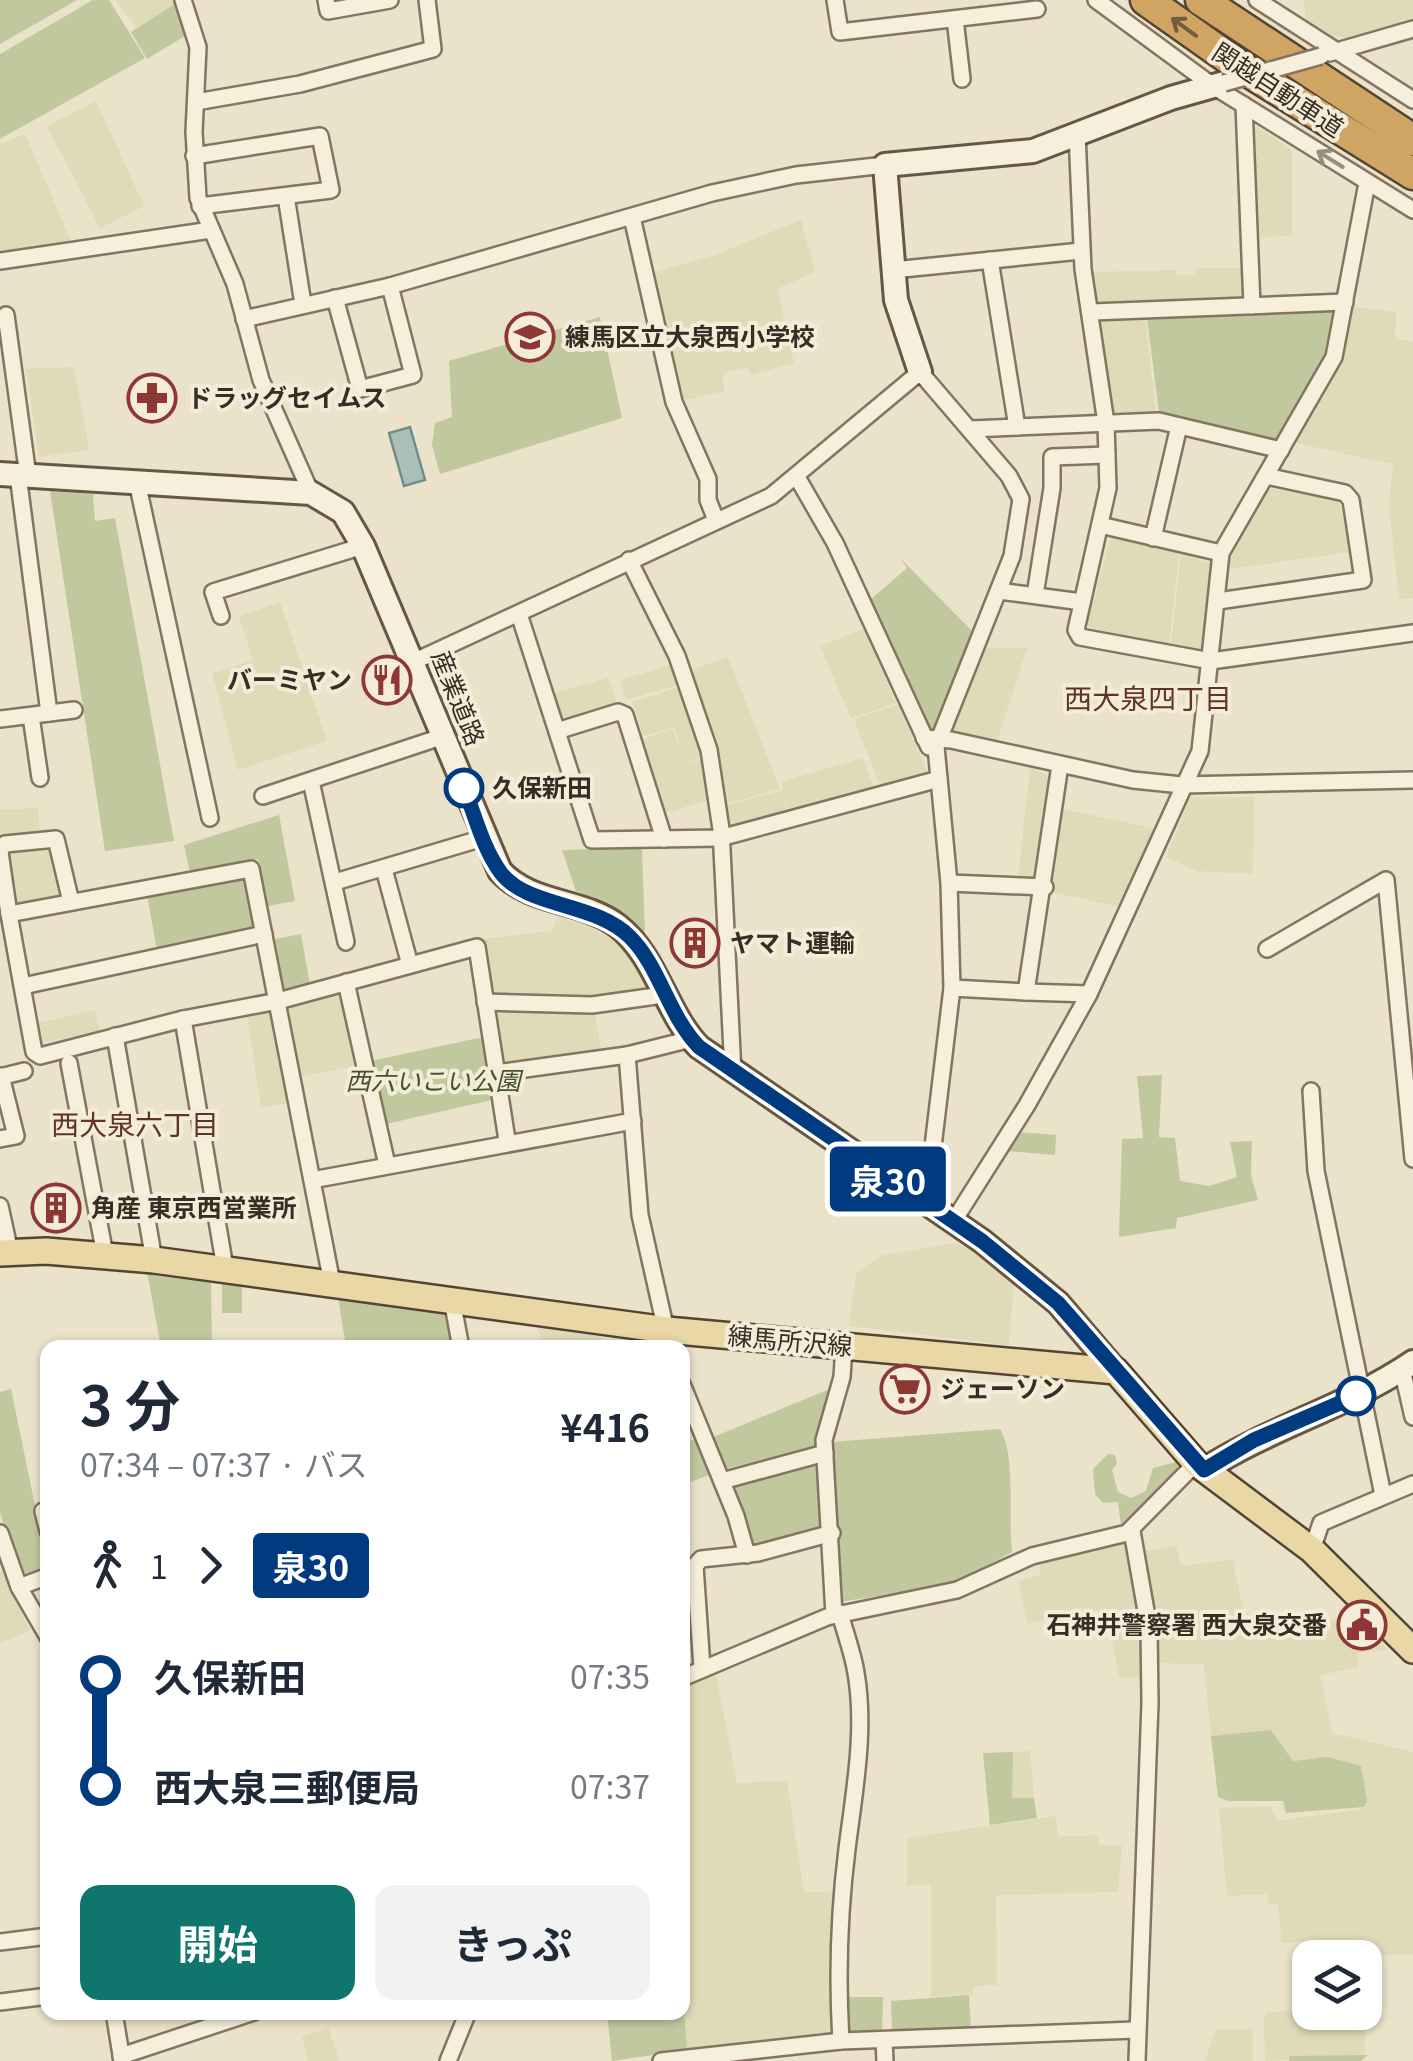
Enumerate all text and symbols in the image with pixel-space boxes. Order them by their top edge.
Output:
one-way arrow [1171,17,1198,38]
street label: 関越自動車道 [1206,32,1352,144]
one-way arrow [1316,148,1345,169]
school or university icon: 練馬区立大泉西小学校 [504,311,556,363]
place label: 練馬区立大泉西小学校 [565,317,815,353]
pharmacy icon: ドラッグセイムス [126,372,178,424]
place label: ドラッグセイムス [187,378,387,414]
street label: 産業道路 [424,644,495,750]
restaurant icon: バーミヤン [361,654,413,706]
place label: バーミヤン [227,660,352,696]
district label: 西大泉四丁目 [1064,677,1232,717]
place label: 久保新田 [492,768,592,804]
marker: 久保新田 [445,769,483,807]
building icon: ヤマト運輸 [669,917,721,969]
place label: ヤマト運輸 [730,923,855,959]
park label: 西六いこい公園 [345,1061,523,1097]
district label: 西大泉六丁目 [51,1103,219,1143]
line badge: 泉30 [830,1146,946,1212]
text: 泉30 [850,1154,926,1205]
building icon: 角産 東京西営業所 [30,1182,82,1234]
place label: 角産 東京西営業所 [91,1188,297,1224]
street label: 練馬所沢線 [726,1316,854,1362]
text: 3 分 [80,1362,180,1442]
supermarket icon: ジェーソン [879,1363,931,1415]
place label: ジェーソン [940,1369,1065,1405]
unlabelled marker [1337,1377,1375,1415]
text: ¥416 [560,1398,650,1453]
text: 07:34 – 07:37 · バス [80,1440,368,1486]
icon: walk [80,1538,135,1593]
icon: forward [183,1538,238,1593]
text: 泉30 [273,1540,349,1591]
text: 1 [150,1542,168,1588]
public building icon: 石神井警察署 西大泉交番 [1336,1599,1388,1651]
place label: 石神井警察署 西大泉交番 [1046,1605,1327,1641]
text: 久保新田 [154,1648,306,1703]
text: 07:35 [570,1652,650,1698]
text: 西大泉三郵便局 [154,1758,420,1813]
text: 07:37 [570,1762,650,1808]
button: 開始 [80,1885,355,2000]
button: きっぷ [375,1885,650,2000]
map controls [1292,1940,1382,2030]
button: layers [1292,1940,1382,2030]

